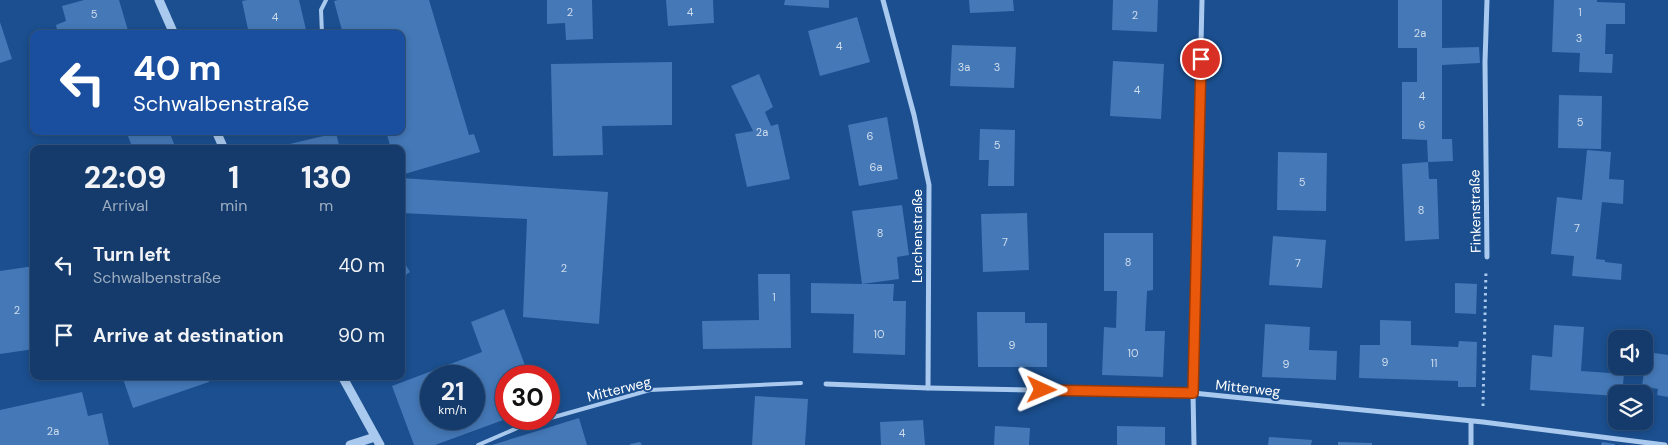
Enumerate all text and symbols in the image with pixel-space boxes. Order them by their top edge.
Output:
house number: 2 [567,5,573,19]
house number: 4 [687,5,694,19]
house number: 1 [1578,5,1582,19]
house number: 5 [91,7,98,21]
house number: 2 [1132,8,1138,22]
house number: 4 [272,10,279,24]
house number: 2a [1414,26,1426,40]
house number: 3 [1576,31,1582,45]
pin [1180,38,1222,80]
house number: 4 [836,39,843,53]
text: 40 m [133,45,222,91]
icon: arrive [1187,45,1215,73]
icon: left [50,50,115,115]
house number: 3a [958,60,970,74]
house number: 3 [994,60,1000,74]
house number: 4 [1134,83,1141,97]
text: Schwalbenstraße [133,89,309,118]
house number: 4 [1419,89,1426,103]
house number: 5 [1577,115,1584,129]
house number: 6 [1419,118,1426,132]
house number: 2a [756,125,768,139]
house number: 6 [867,129,874,143]
house number: 5 [994,138,1001,152]
text: 22:09 [84,158,166,197]
text: 1 [228,158,239,197]
text: 130 [301,158,351,197]
house number: 6a [870,160,882,174]
street label: Finkenstraße [1465,169,1485,253]
house number: 5 [1299,175,1306,189]
street label: Lerchenstraße [908,189,926,283]
text: Arrival [102,195,148,216]
text: min [220,195,247,216]
text: m [319,195,333,216]
house number: 8 [1418,203,1424,217]
house number: 7 [1574,221,1580,235]
house number: 8 [877,226,883,240]
house number: 7 [1002,235,1008,249]
text: Turn left [93,242,171,267]
icon: left [50,251,78,279]
text: 40 m [338,253,385,278]
house number: 8 [1125,255,1131,269]
house number: 7 [1295,256,1301,270]
house number: 2 [561,261,567,275]
text: Schwalbenstraße [93,267,221,288]
house number: 1 [772,290,776,304]
house number: 2 [14,303,20,317]
icon: arrive [50,321,78,349]
text: Arrive at destination [93,323,284,348]
text: 90 m [338,323,385,348]
house number: 10 [874,327,884,341]
map controls [1608,330,1653,430]
button: sound [1608,330,1653,375]
house number: 9 [1009,338,1016,352]
house number: 10 [1128,346,1138,360]
house number: 9 [1382,355,1389,369]
house number: 11 [1431,356,1437,370]
house number: 9 [1283,357,1290,371]
position arrow [1015,363,1067,415]
speed limit sign: 30 [495,365,560,430]
street label: Mitterweg [585,372,653,406]
text: 21 [441,375,464,408]
street label: Mitterweg [1215,376,1282,400]
button: layers [1608,385,1653,430]
text: km/h [438,402,467,418]
house number: 2a [47,424,59,438]
house number: 4 [899,426,906,440]

